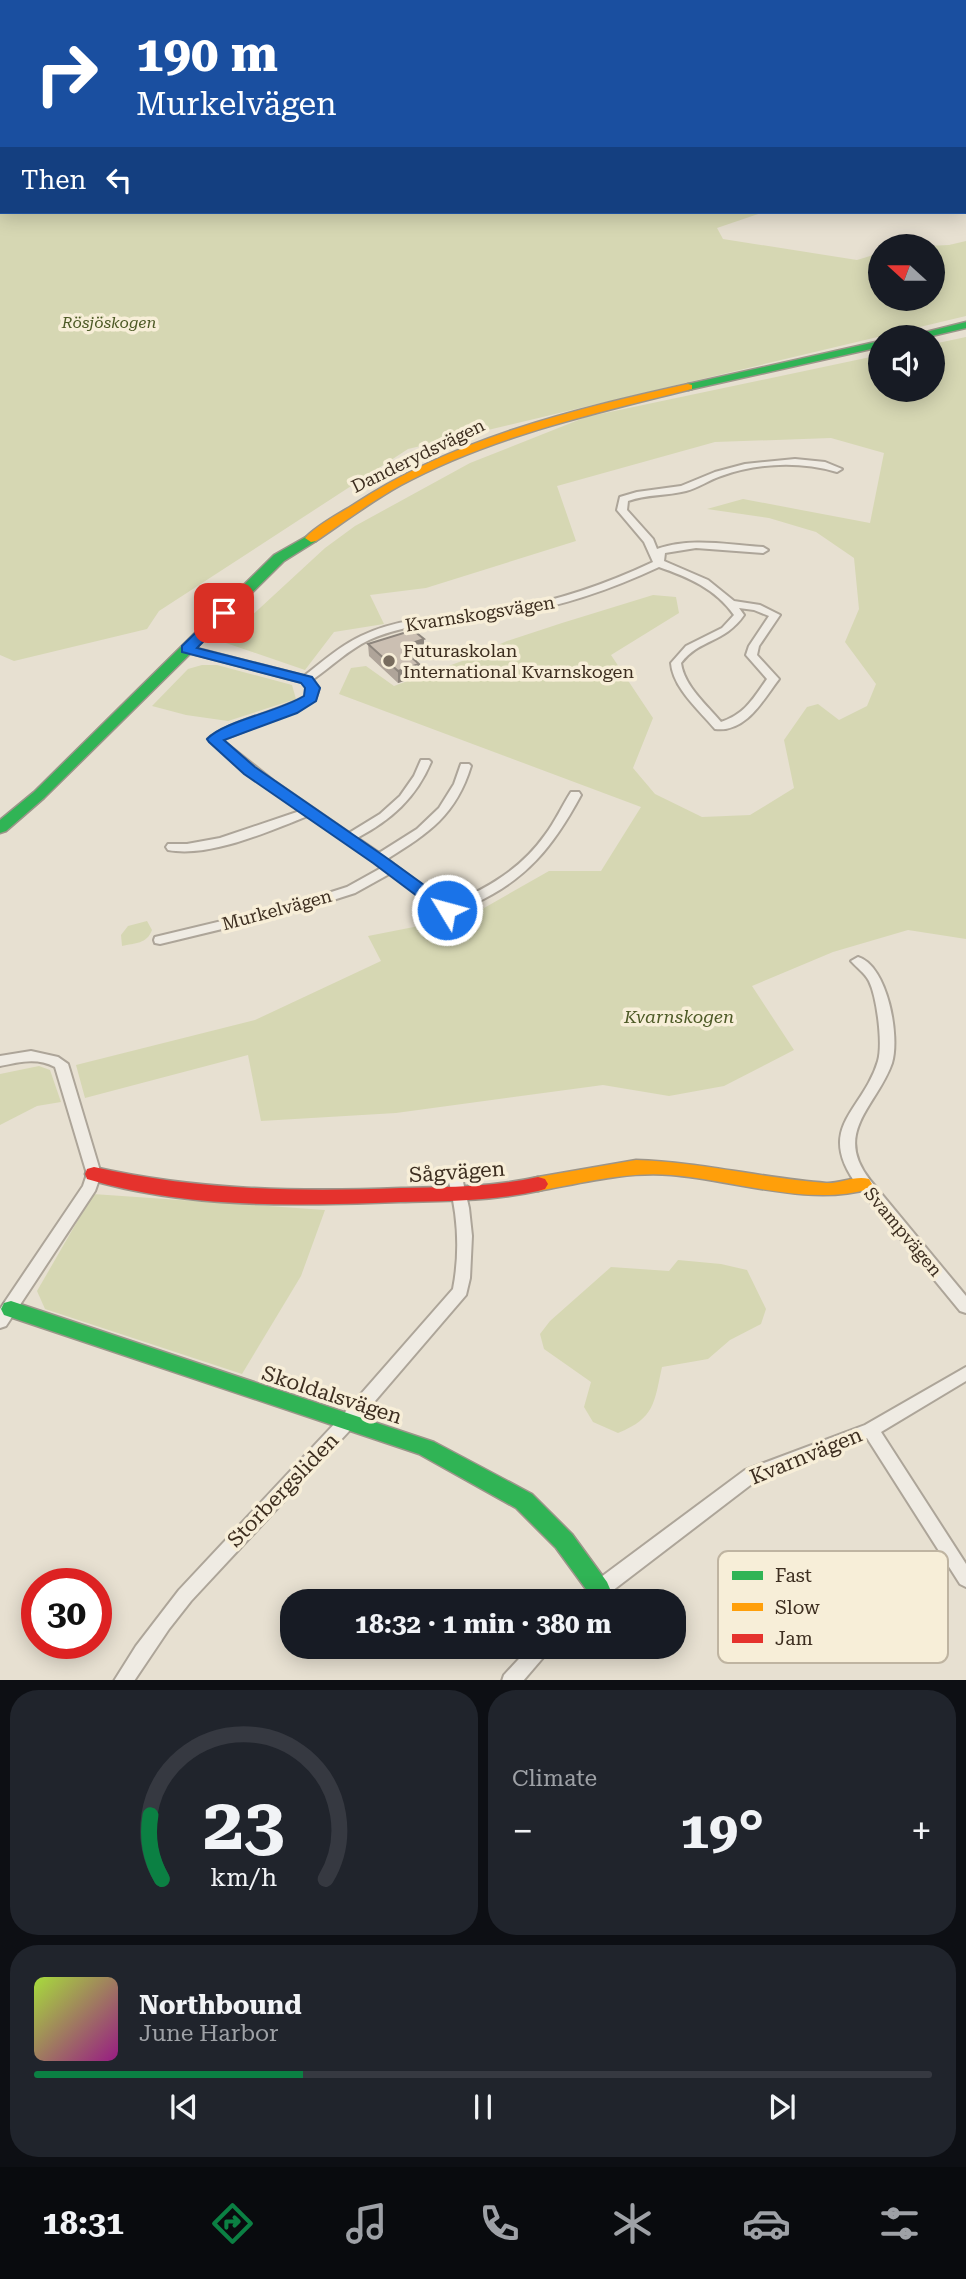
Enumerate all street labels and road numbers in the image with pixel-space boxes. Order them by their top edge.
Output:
street label: Danderydsvägen [348,414,488,497]
street label: Kvarnskogsvägen [404,591,557,636]
street label: Murkelvägen [220,885,334,934]
street label: Sågvägen [408,1157,506,1187]
street label: Svampvägen [860,1183,947,1281]
street label: Skoldalsvägen [259,1361,405,1429]
street label: Kvarnvägen [746,1422,866,1489]
street label: Storbergsliden [223,1428,344,1552]

